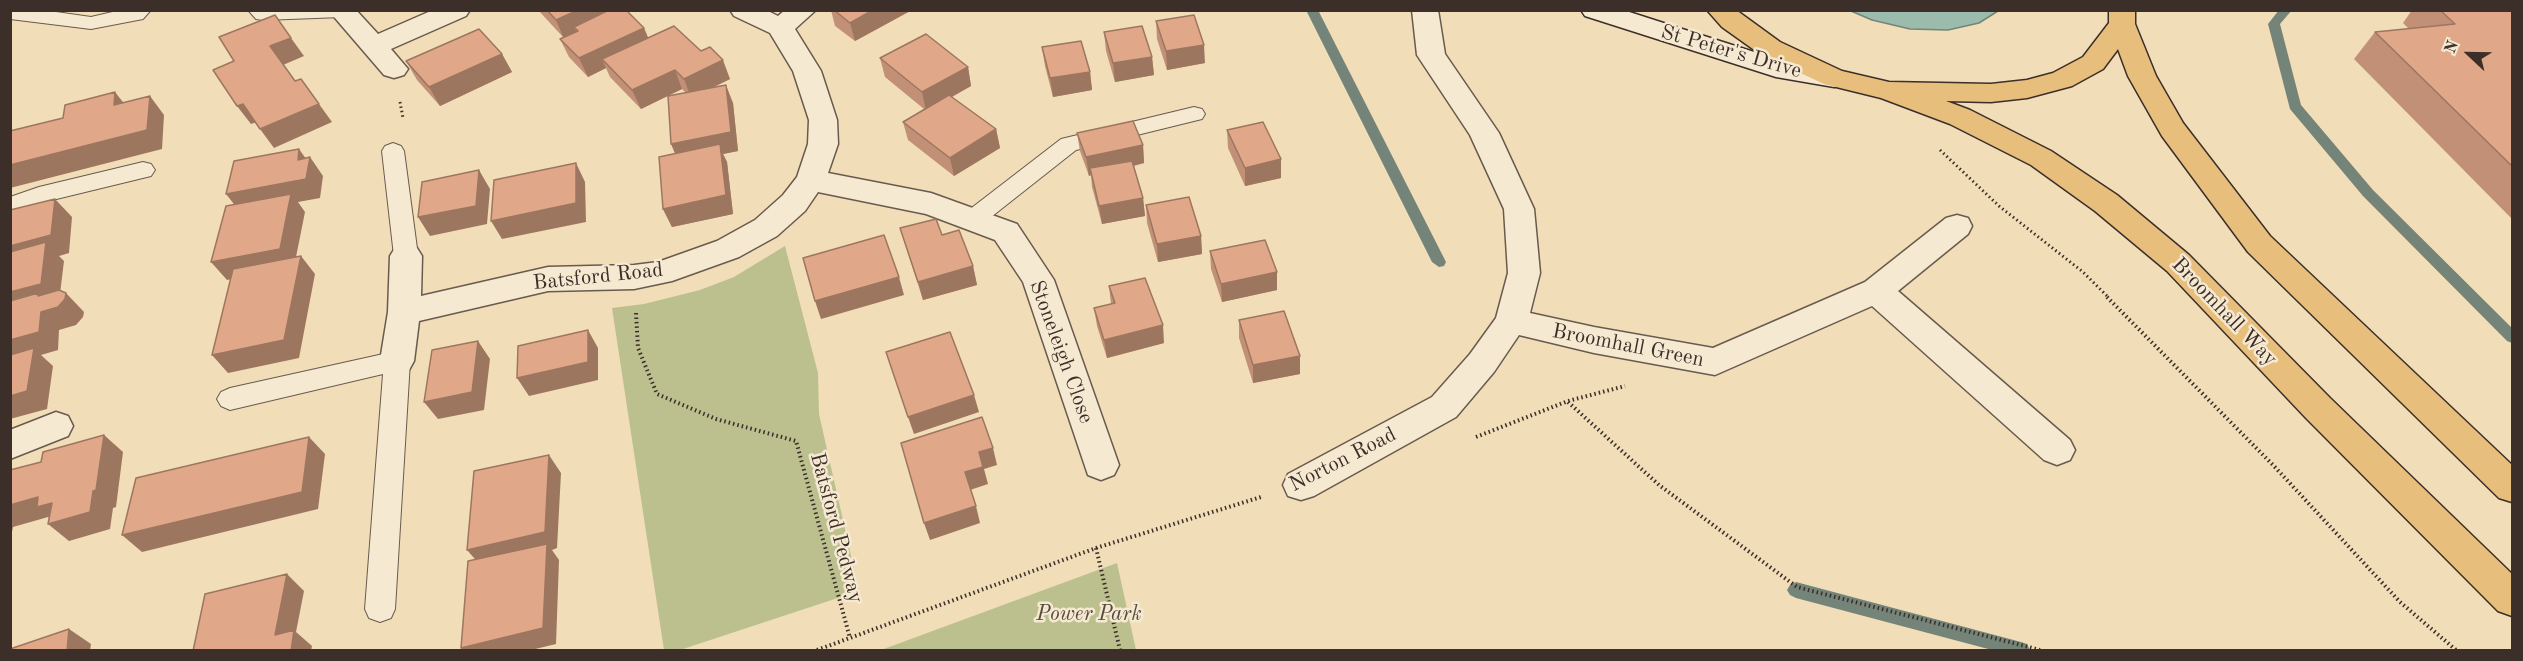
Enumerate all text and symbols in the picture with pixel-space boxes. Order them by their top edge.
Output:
street label: St Peter's Drive [1658,20,1804,84]
north arrow [2439,24,2499,84]
text: N [2443,39,2462,56]
street label: Broomhall Way [2166,252,2282,372]
street label: Batsford Road [532,258,664,296]
street label: Stoneleigh Close [1023,277,1099,427]
street label: Broomhall Green [1550,319,1706,373]
street label: Norton Road [1285,422,1401,498]
street label: Batsford Pedway [804,450,868,606]
park label: Power Park [1036,601,1142,627]

